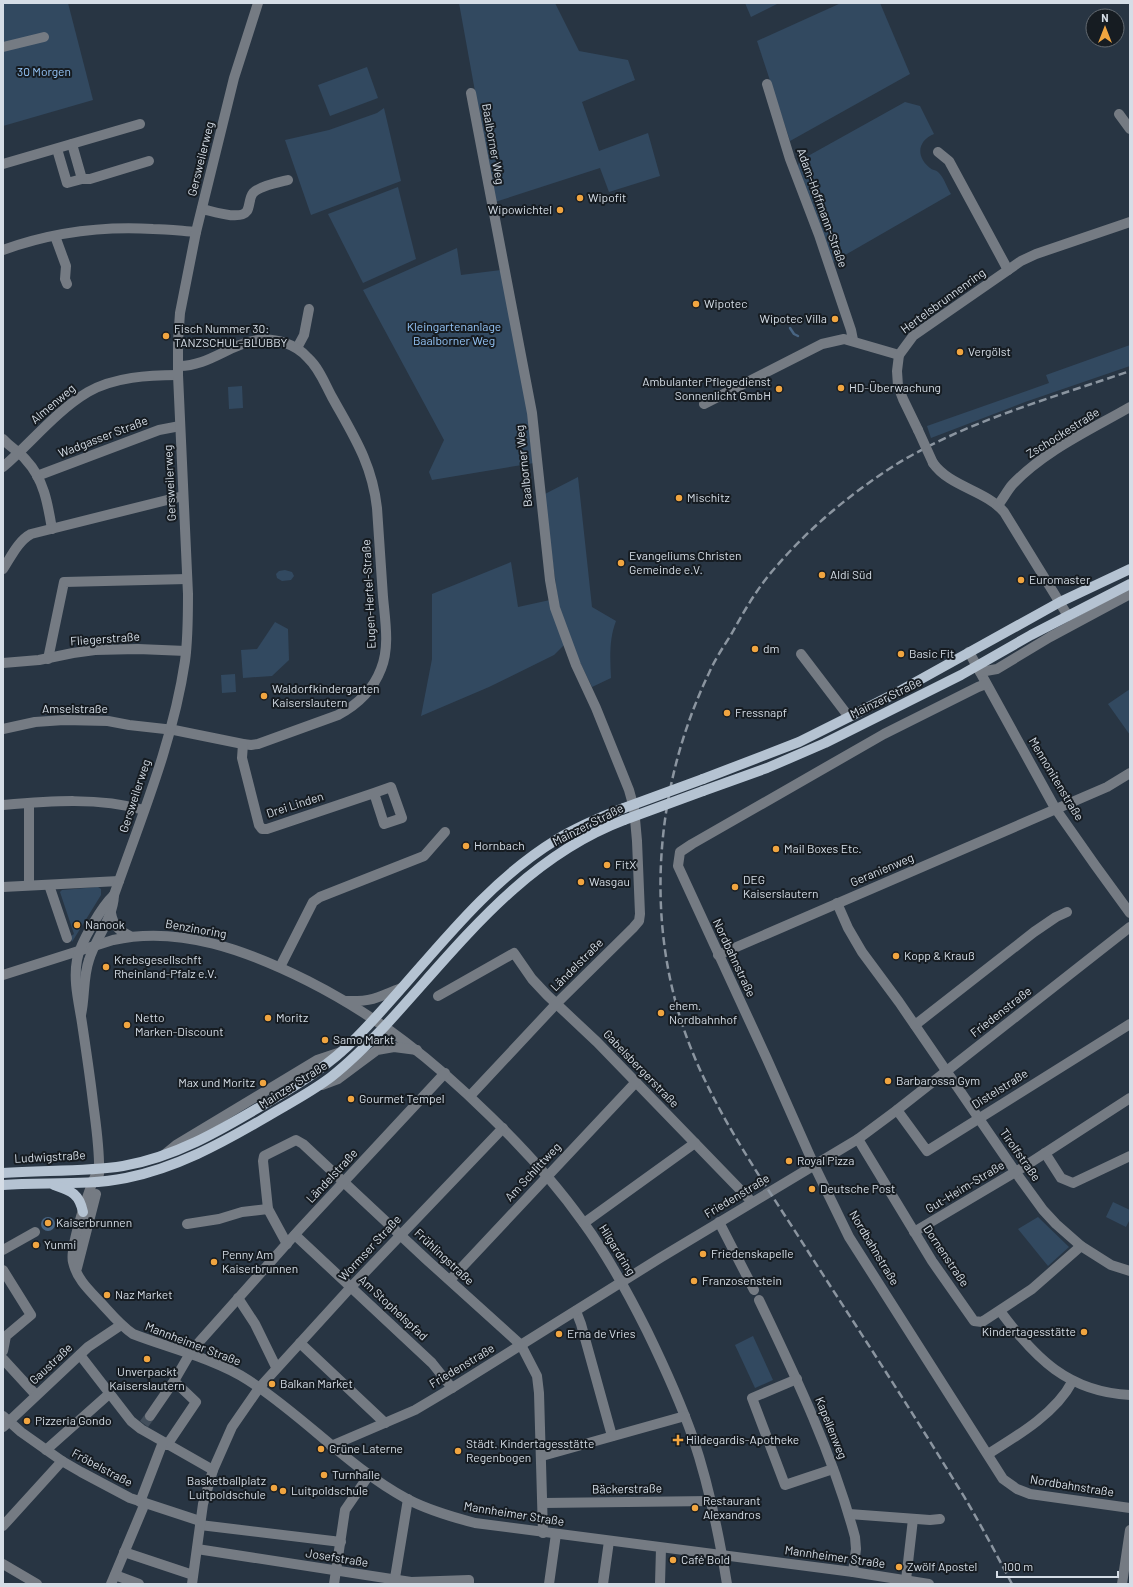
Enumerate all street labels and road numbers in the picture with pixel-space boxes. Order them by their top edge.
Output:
street label: Baalborner Weg [480,102,508,186]
street label: Gersweilerweg [184,120,216,198]
street label: Adam-Hoffmann-Straße [795,146,851,269]
street label: Hertelsbrunnenring [897,265,987,336]
street label: Almenweg [27,381,78,426]
street label: Zschockestraße [1023,404,1102,460]
street label: Wadgasser Straße [56,413,149,460]
street label: Baalborner Weg [512,425,534,508]
street label: Gersweilerweg [160,444,178,522]
street label: Eugen-Hertel-Straße [358,539,378,649]
street label: Fliegerstraße [70,629,140,647]
street label: Mainzer Straße [848,674,924,720]
street label: Amselstraße [42,701,108,715]
street label: Mennonitenstraße [1026,734,1087,823]
street label: Gersweilerweg [116,757,153,834]
street label: Drei Linden [264,788,325,820]
street label: Mainzer Straße [550,800,625,848]
street label: Geranienweg [848,849,916,889]
street label: Benzinoring [164,916,228,940]
street label: Nordbahnstraße [711,916,759,999]
street label: Ländelstraße [547,935,606,994]
street label: Friedenstraße [967,983,1034,1039]
street label: Gabelsbergerstraße [601,1026,682,1110]
street label: Mainzer Straße [256,1058,329,1111]
street label: Distelstraße [969,1065,1030,1111]
street label: Tirolfstraße [998,1125,1044,1183]
street label: Am Schlittweg [502,1139,563,1204]
street label: Ländelstraße [303,1145,360,1205]
street label: Ludwigstraße [14,1147,86,1165]
street label: Gut-Heim-Straße [923,1157,1006,1215]
street label: Friedenstraße [701,1170,772,1220]
street label: Nordbahnstraße [847,1208,903,1287]
street label: Wormser Straße [335,1212,403,1283]
street label: Hilgardring [597,1221,639,1278]
street label: Dornenstraße [921,1222,973,1289]
street label: Frühlingstraße [412,1225,477,1287]
street label: Am Stophelspfad [356,1272,431,1343]
street label: Mannheimer Straße [144,1318,243,1368]
street label: Gaustraße [26,1340,75,1387]
street label: Friedenstraße [426,1340,497,1390]
street label: Kapellenweg [813,1394,851,1461]
street label: Fröbelstraße [70,1445,135,1489]
street label: Nordbahnstraße [1029,1471,1115,1499]
street label: Bäckerstraße [592,1480,662,1496]
street label: Mannheimer Straße [463,1498,565,1528]
street label: Mannheimer Straße [784,1542,886,1570]
street label: Josefstraße [305,1545,370,1569]

